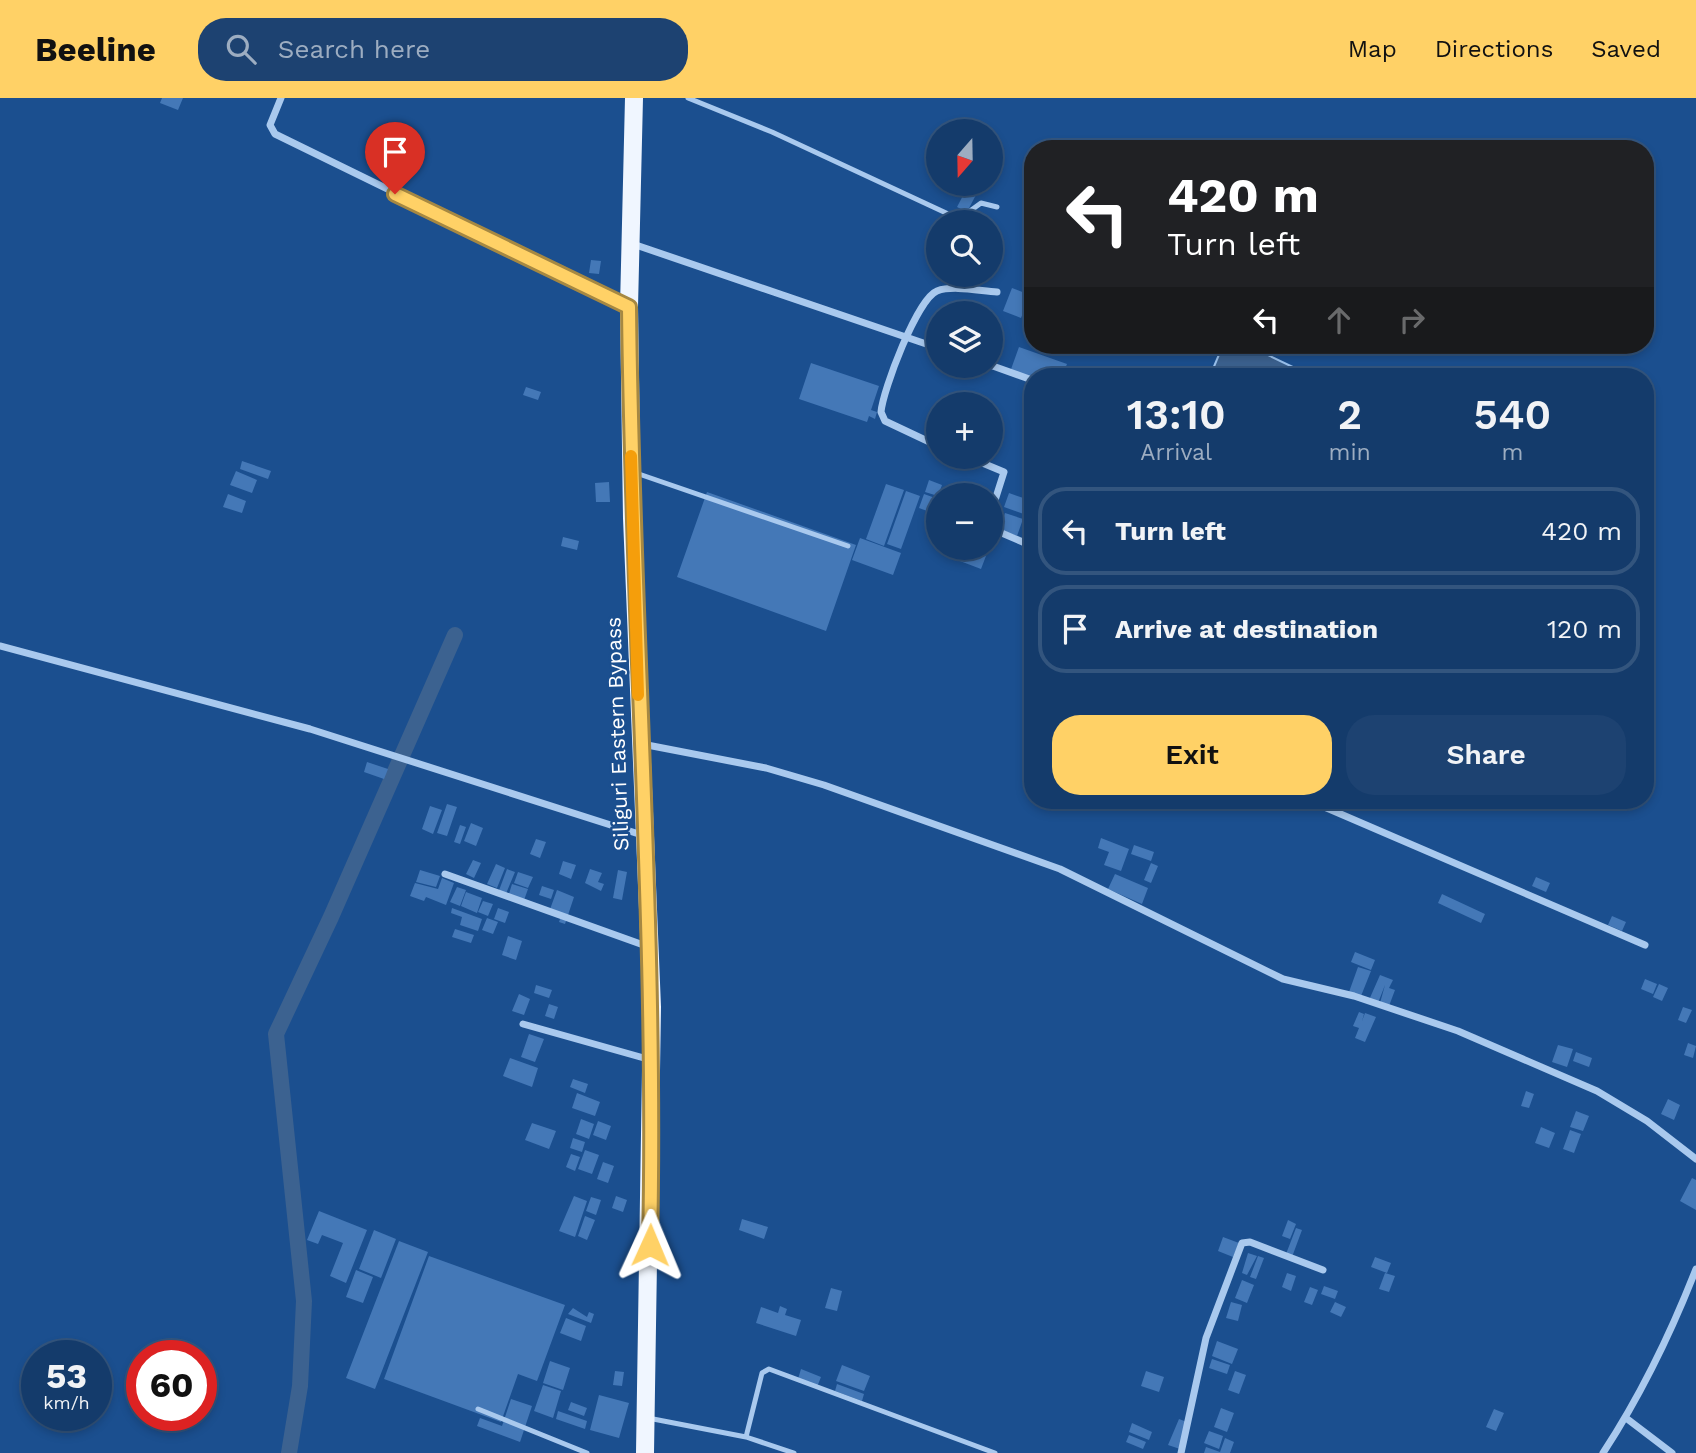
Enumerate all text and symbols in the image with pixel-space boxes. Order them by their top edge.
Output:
search box [198,18,688,81]
text: Beeline [35,30,156,69]
icon: search [222,30,260,68]
text: Search here [278,34,430,64]
text: Map [1348,35,1397,63]
text: Directions [1435,35,1553,63]
text: Saved [1591,35,1661,63]
north arrow [926,119,1003,196]
map controls [926,119,1003,560]
pin [365,122,425,194]
icon: arrive [376,133,414,171]
text: 420 m [1167,166,1319,224]
icon: left [1052,168,1143,259]
button: search [926,210,1003,287]
text: Turn left [1167,225,1300,263]
button: layers [926,301,1003,378]
icon: left [1247,301,1285,339]
icon: ahead [1320,301,1358,339]
icon: right [1393,301,1431,339]
text: 13:10 [1127,390,1226,439]
text: 2 [1337,390,1362,439]
text: 540 [1473,390,1551,439]
button: + [926,392,1003,469]
text: Arrival [1140,439,1212,466]
text: min [1328,439,1371,466]
text: m [1501,439,1523,466]
button: − [926,483,1003,560]
icon: left [1056,512,1094,550]
text: Turn left [1115,516,1226,546]
text: 420 m [1541,516,1622,546]
icon: arrive [1056,610,1094,648]
text: Arrive at destination [1115,614,1378,644]
text: 120 m [1547,614,1622,644]
street label: Siliguri Eastern Bypass [600,617,634,851]
button: Exit [1052,715,1332,795]
button: Share [1346,715,1626,795]
position arrow [613,1208,687,1282]
speed limit sign: 60 [126,1340,217,1431]
text: 53 [46,1355,87,1397]
text: km/h [43,1392,90,1413]

